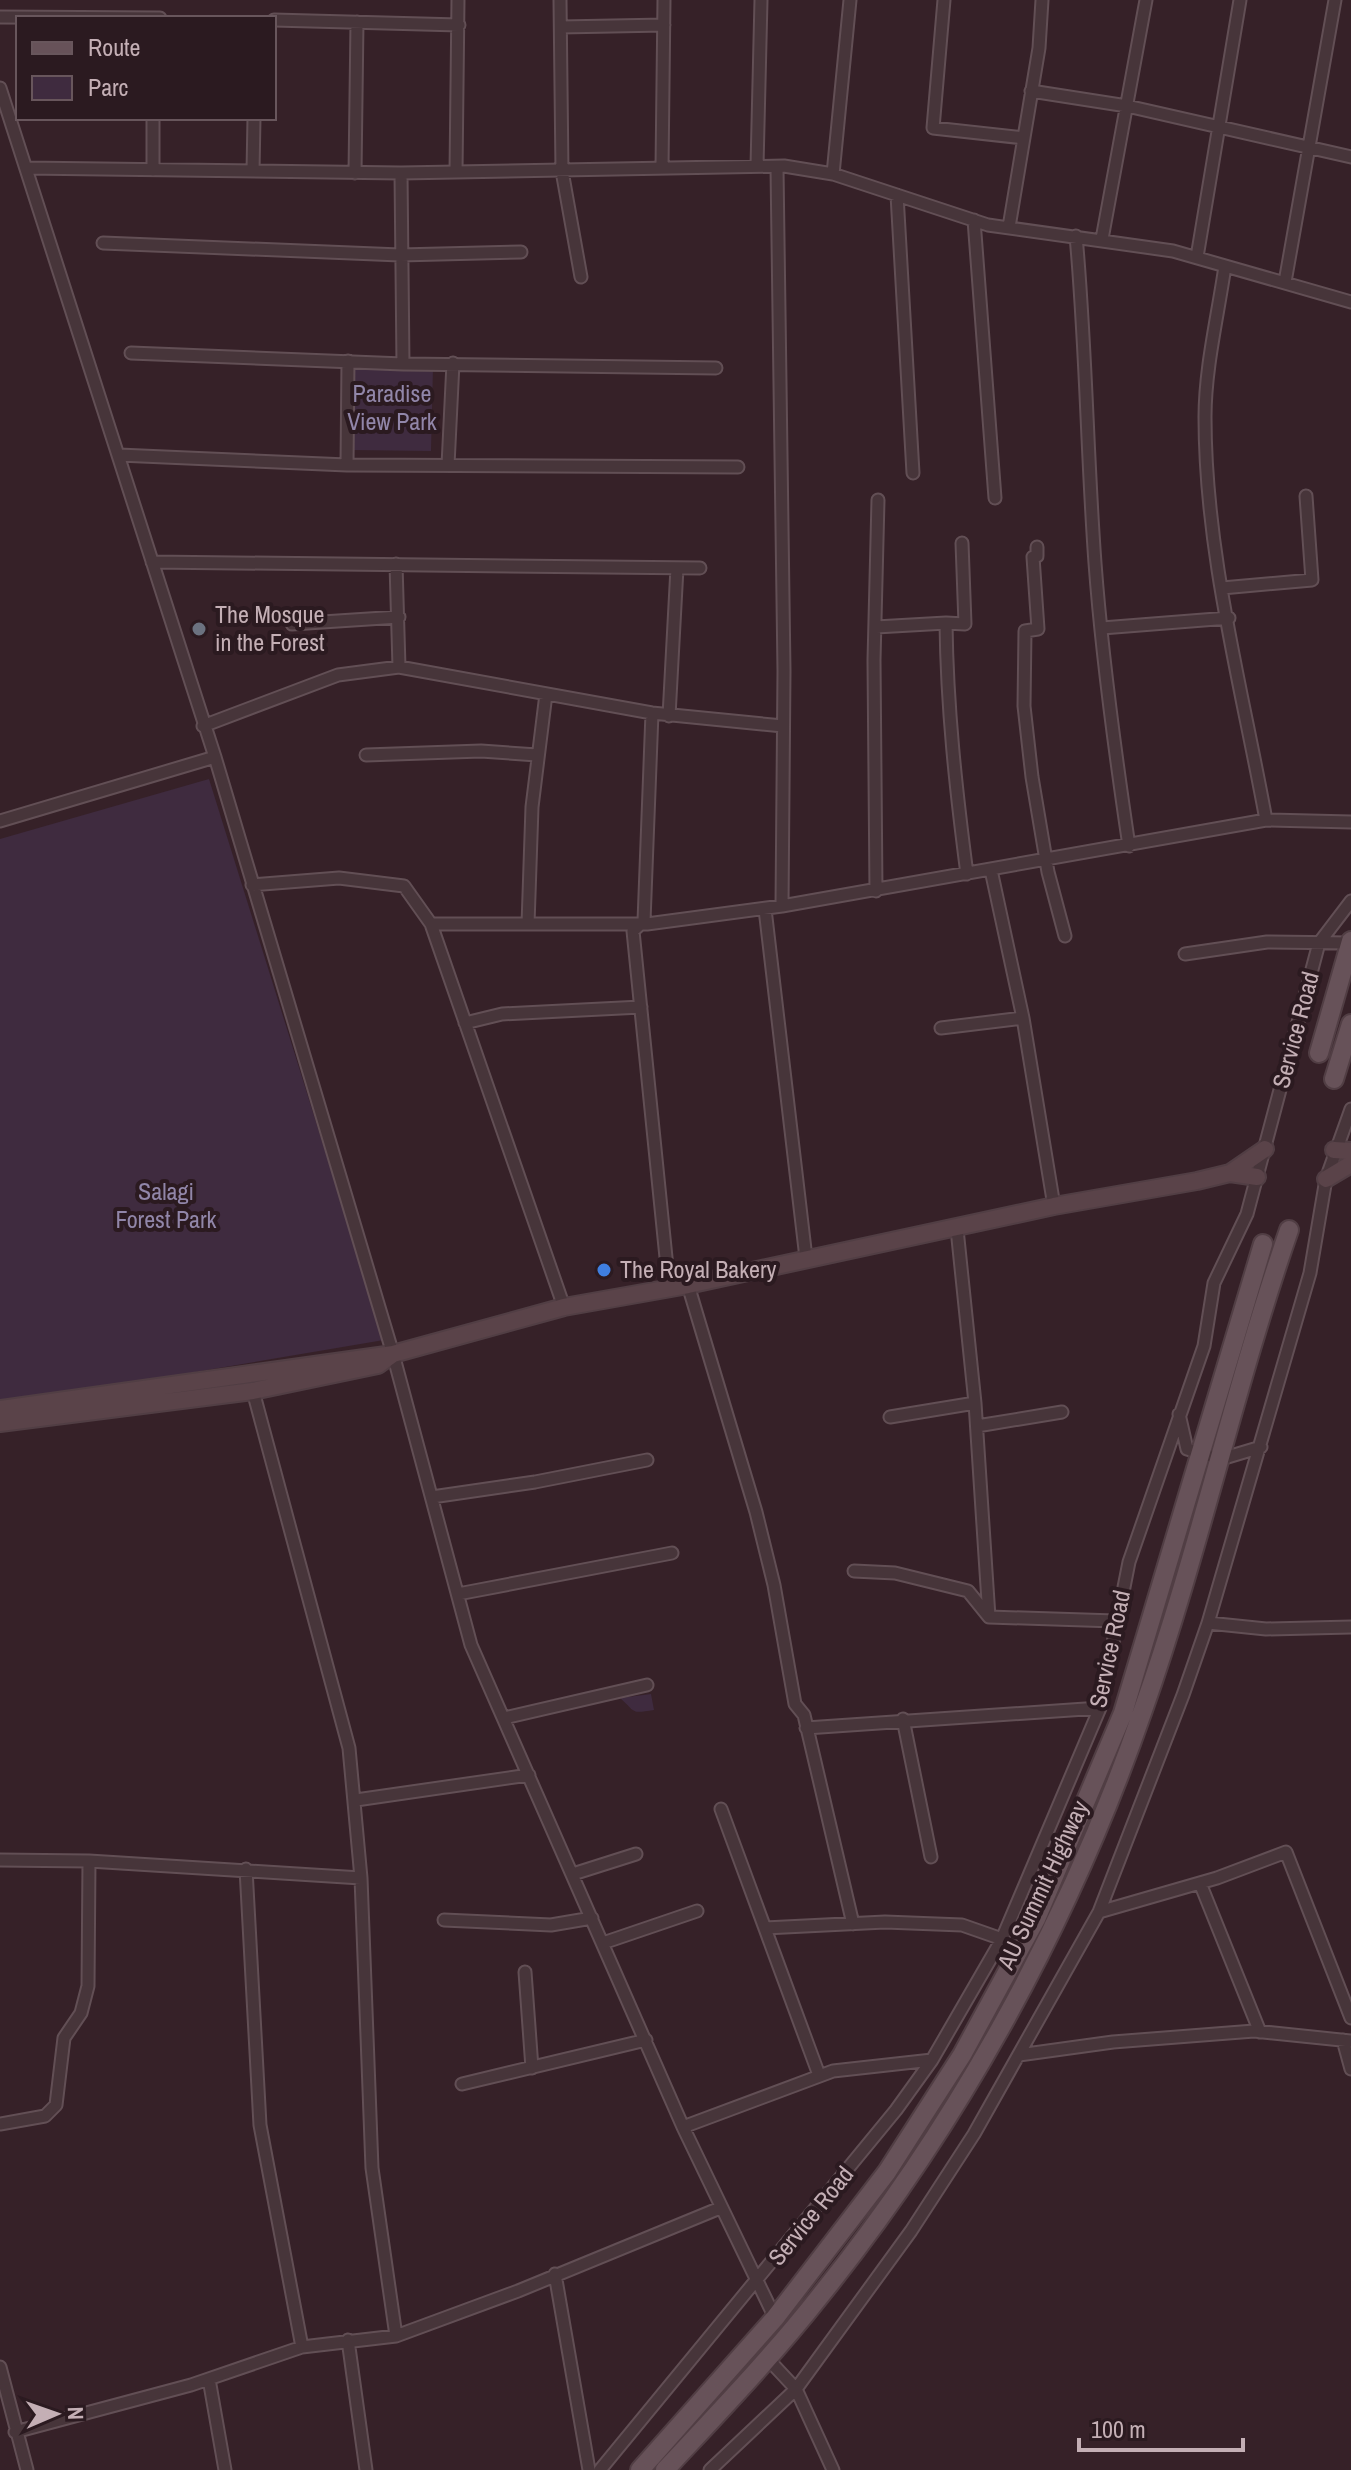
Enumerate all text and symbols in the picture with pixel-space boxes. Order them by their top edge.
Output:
legend [16,16,276,120]
text: Route [88,31,141,63]
text: Parc [88,71,129,103]
park label: Paradise View Park [347,377,437,437]
place label: The Mosque in the Forest [215,598,325,658]
marker: The Mosque in the Forest [190,620,208,638]
street label: Service Road [1264,968,1326,1091]
park label: Salagi Forest Park [116,1175,217,1235]
place label: The Royal Bakery [620,1253,777,1285]
marker: The Royal Bakery [595,1261,613,1279]
street label: Service Road [1081,1587,1137,1710]
street label: AU Summit Highway [989,1795,1095,1975]
street label: Service Road [760,2159,860,2272]
north arrow [16,2374,96,2454]
scale bar [1079,2402,1243,2452]
text: N [61,2406,91,2420]
text: 100 m [1091,2413,1146,2445]

